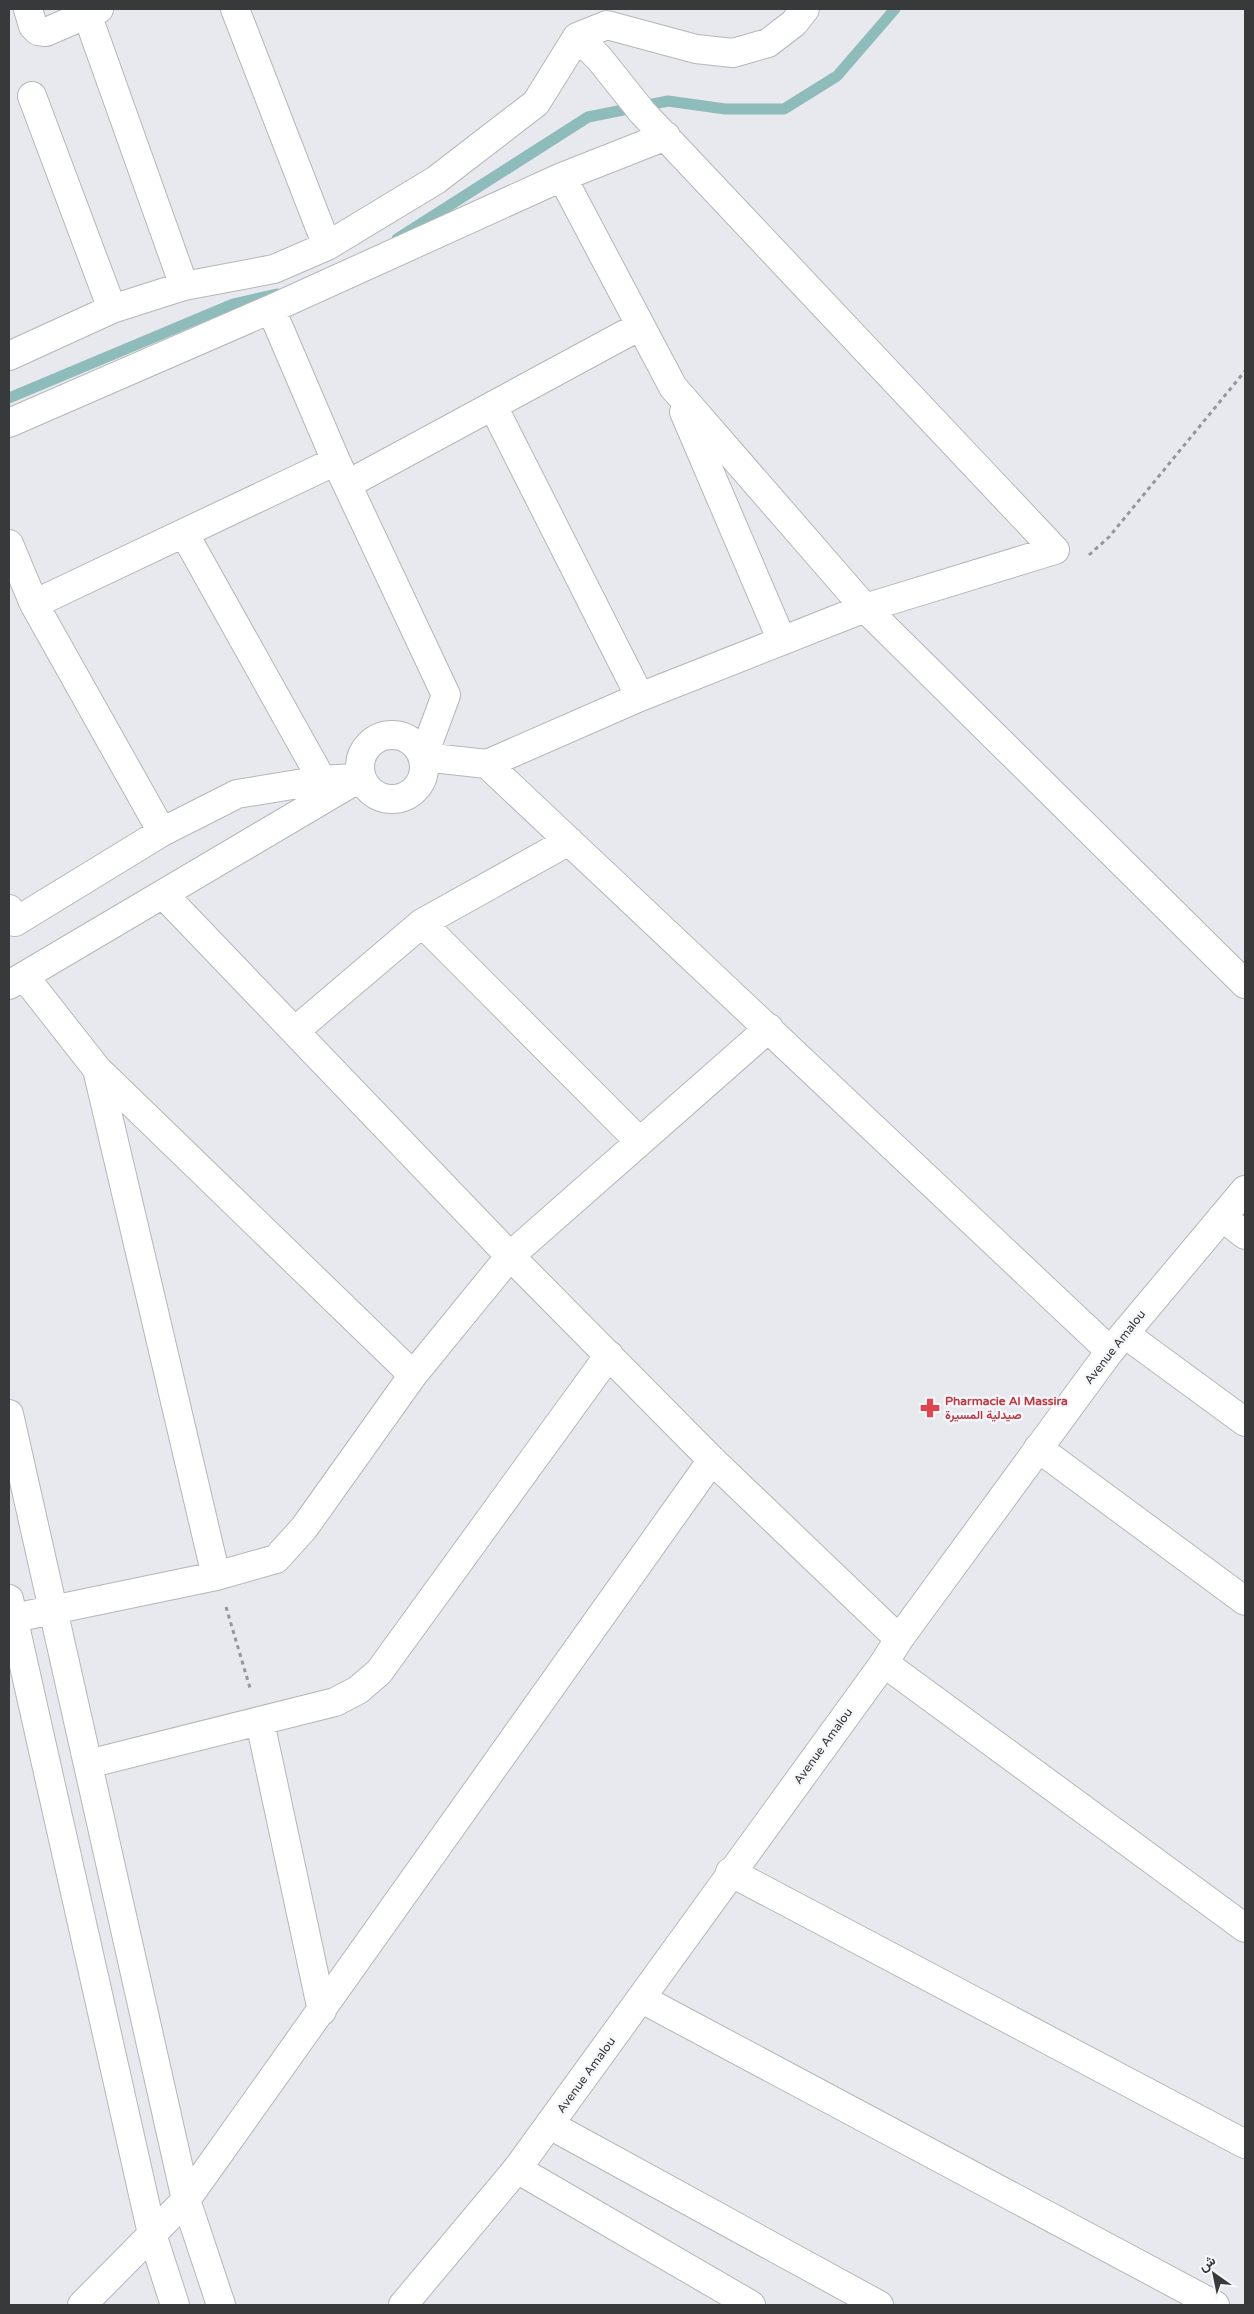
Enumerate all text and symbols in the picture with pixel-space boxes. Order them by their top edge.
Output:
street label: Avenue Amalou [1082,1307,1148,1387]
place label: Pharmacie Al Massira صيدلية المسيرة [945,1394,1068,1423]
pharmacy icon: Pharmacie Al Massira صيدلية المسيرة [919,1397,941,1419]
street label: Avenue Amalou [791,1705,855,1787]
street label: Avenue Amalou [554,2034,618,2116]
north arrow [1189,2249,1239,2299]
text: ش [1196,2252,1219,2275]

